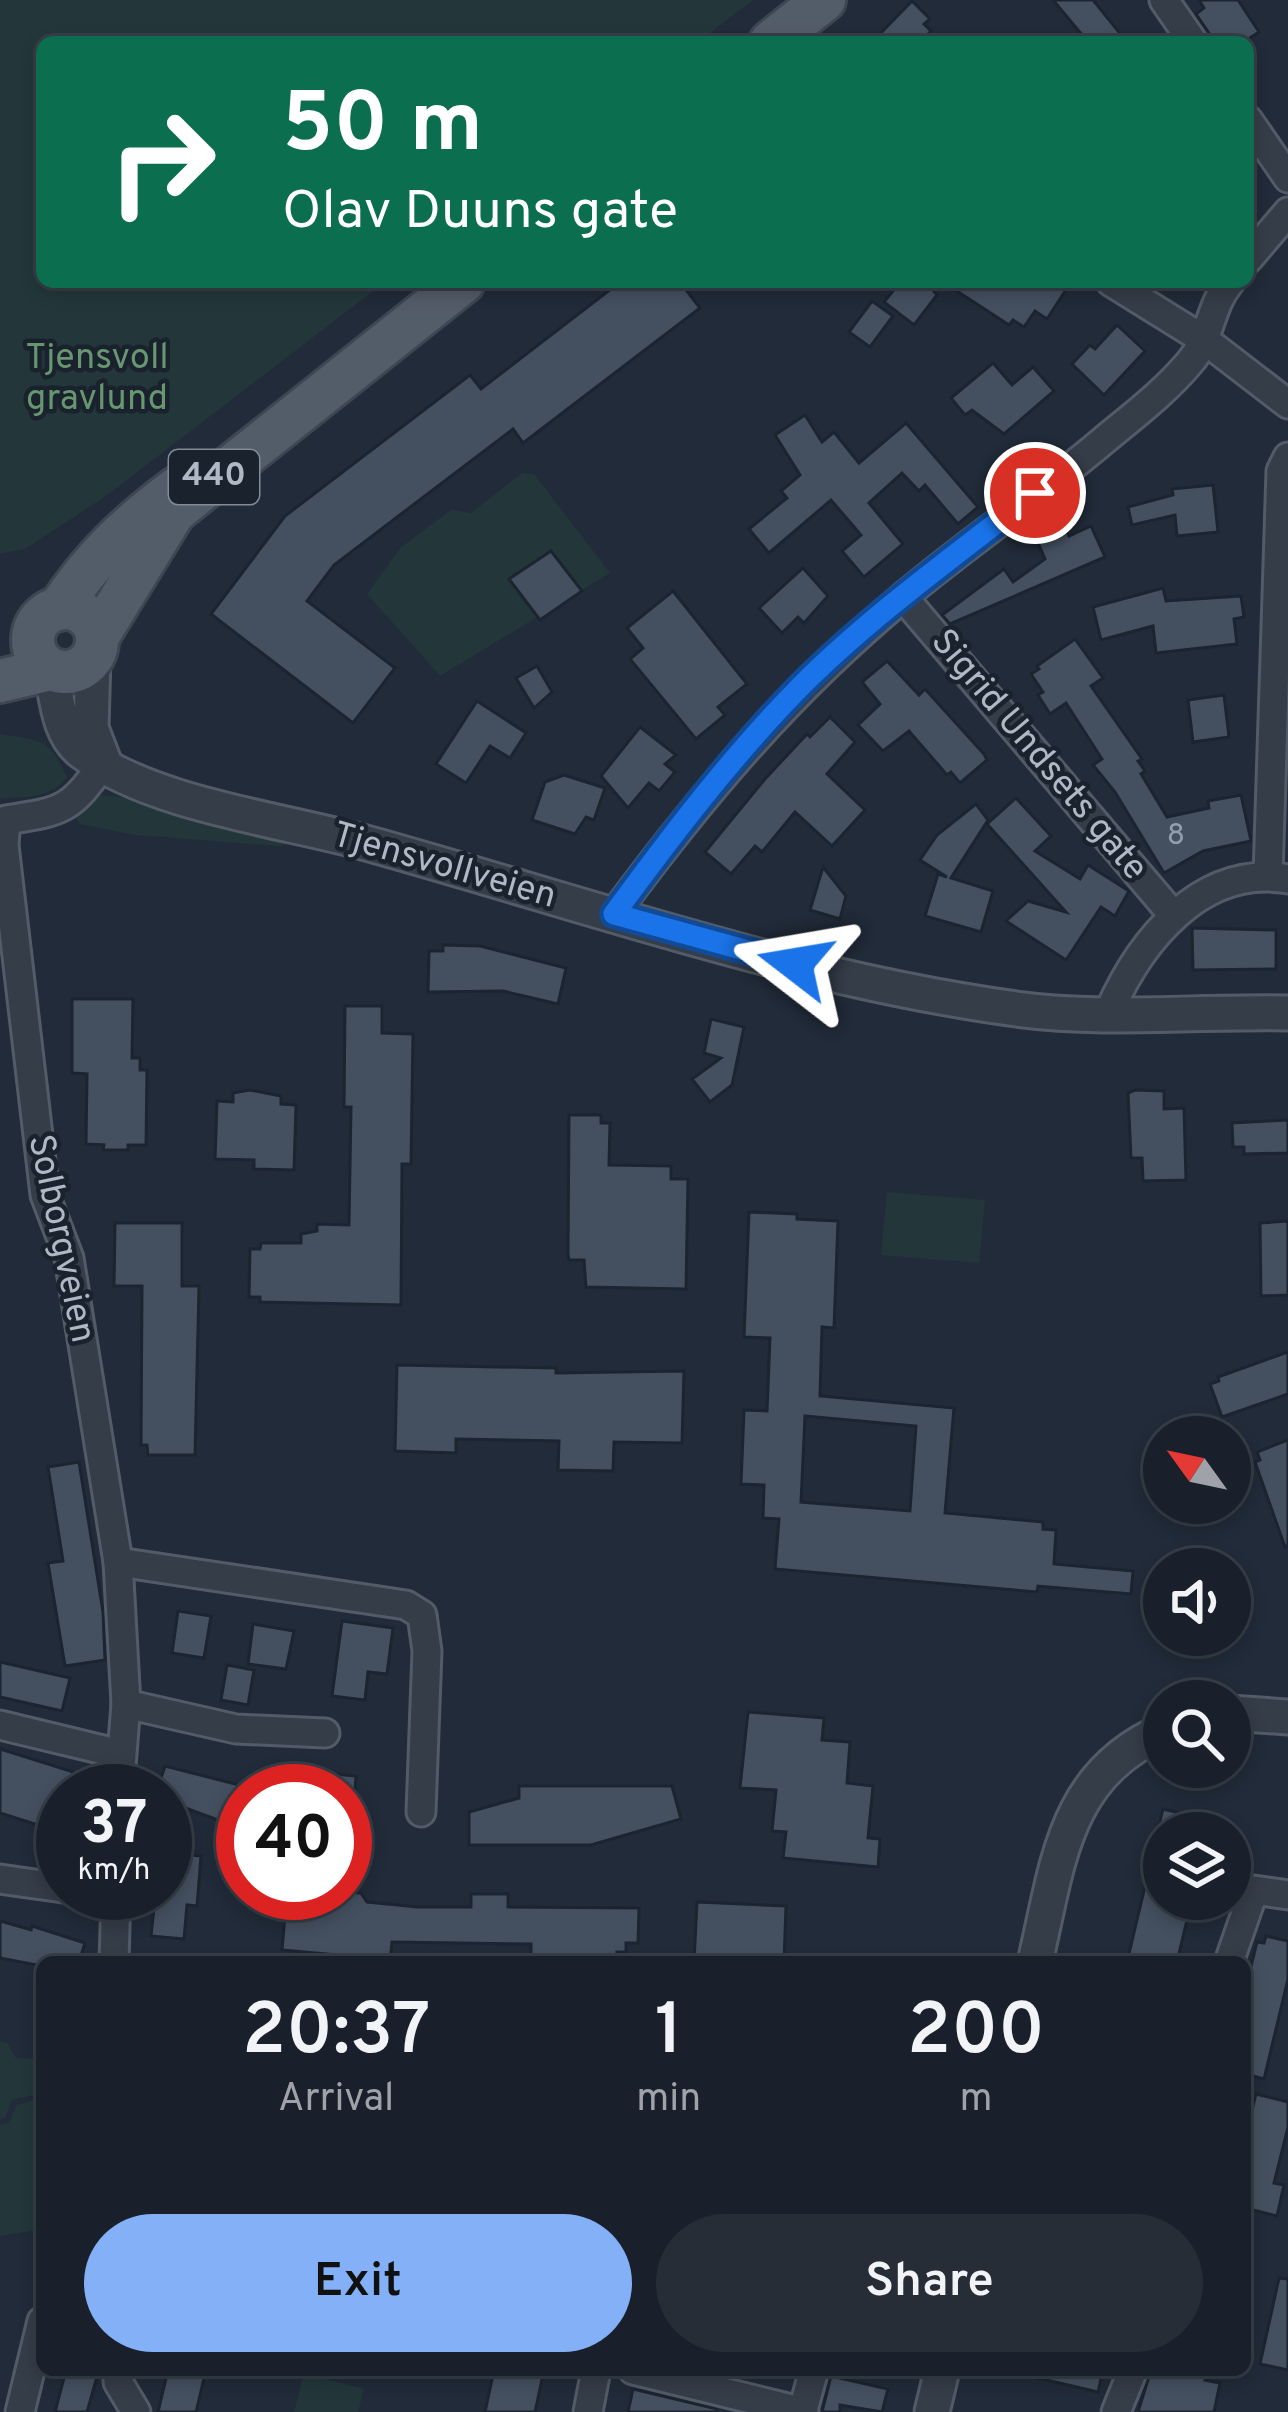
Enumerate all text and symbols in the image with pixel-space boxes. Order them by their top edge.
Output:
text: 50 m [282,75,483,181]
icon: right [84,84,240,240]
text: Olav Duuns gate [282,179,678,248]
park label: Tjensvoll gravlund [25,336,169,423]
pin [984,442,1086,544]
road number: 440 [169,450,259,504]
icon: arrive [1002,460,1068,526]
street label: Sigrid Undsets gate [919,621,1157,891]
street label: Tjensvollveien [327,813,561,921]
house number: 8 [1167,818,1185,855]
position arrow [732,901,858,1027]
street label: Solborgveien [15,1131,105,1347]
north arrow [1143,1416,1251,1524]
map controls [1143,1416,1251,1920]
button: sound [1143,1548,1251,1656]
button: search [1143,1680,1251,1788]
speed limit sign: 40 [216,1764,372,1920]
text: 37 [80,1789,148,1865]
button: layers [1143,1812,1251,1920]
text: km/h [78,1853,150,1890]
text: 20:37 [242,1988,430,2080]
text: 1 [655,1988,683,2080]
text: 200 [907,1988,1045,2080]
text: Arrival [278,2076,394,2125]
text: min [636,2076,701,2125]
text: m [960,2076,993,2125]
button: Exit [84,2214,632,2352]
button: Share [656,2214,1203,2352]

